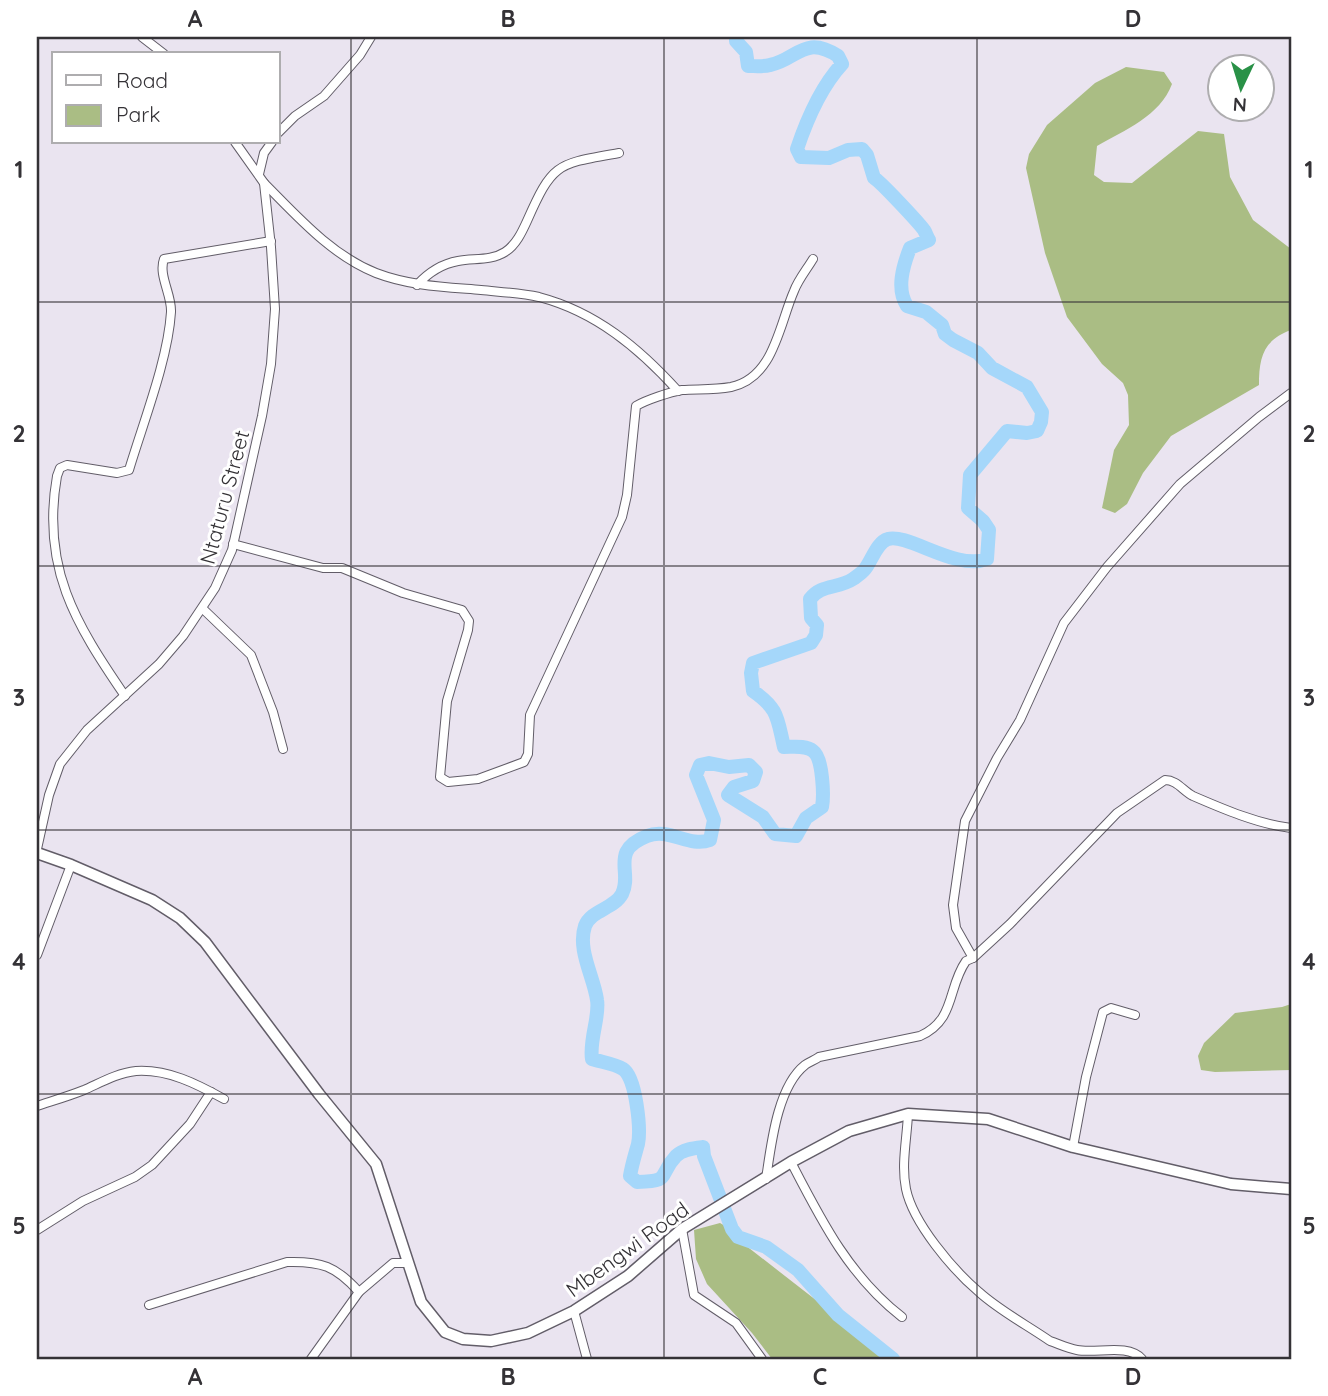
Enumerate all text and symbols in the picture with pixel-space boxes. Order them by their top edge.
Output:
text: A [188,4,203,33]
text: B [500,4,516,33]
text: C [813,4,827,33]
text: D [1125,4,1141,33]
legend [52,52,280,144]
north arrow [1206,52,1276,122]
text: Road [116,67,168,93]
text: N [1232,93,1248,117]
text: Park [116,101,160,127]
text: 1 [15,155,23,184]
text: 1 [1305,155,1313,184]
text: 2 [12,419,26,448]
text: 2 [1302,419,1316,448]
street label: Ntaturu Street [194,427,254,567]
text: 3 [13,683,25,712]
text: 3 [1303,683,1315,712]
text: 4 [12,947,26,976]
text: 4 [1302,947,1316,976]
street label: Mbengwi Road [561,1196,693,1302]
text: 5 [12,1211,26,1240]
text: 5 [1302,1211,1316,1240]
text: A [188,1362,203,1391]
text: B [500,1362,516,1391]
text: C [813,1362,827,1391]
text: D [1125,1362,1141,1391]

